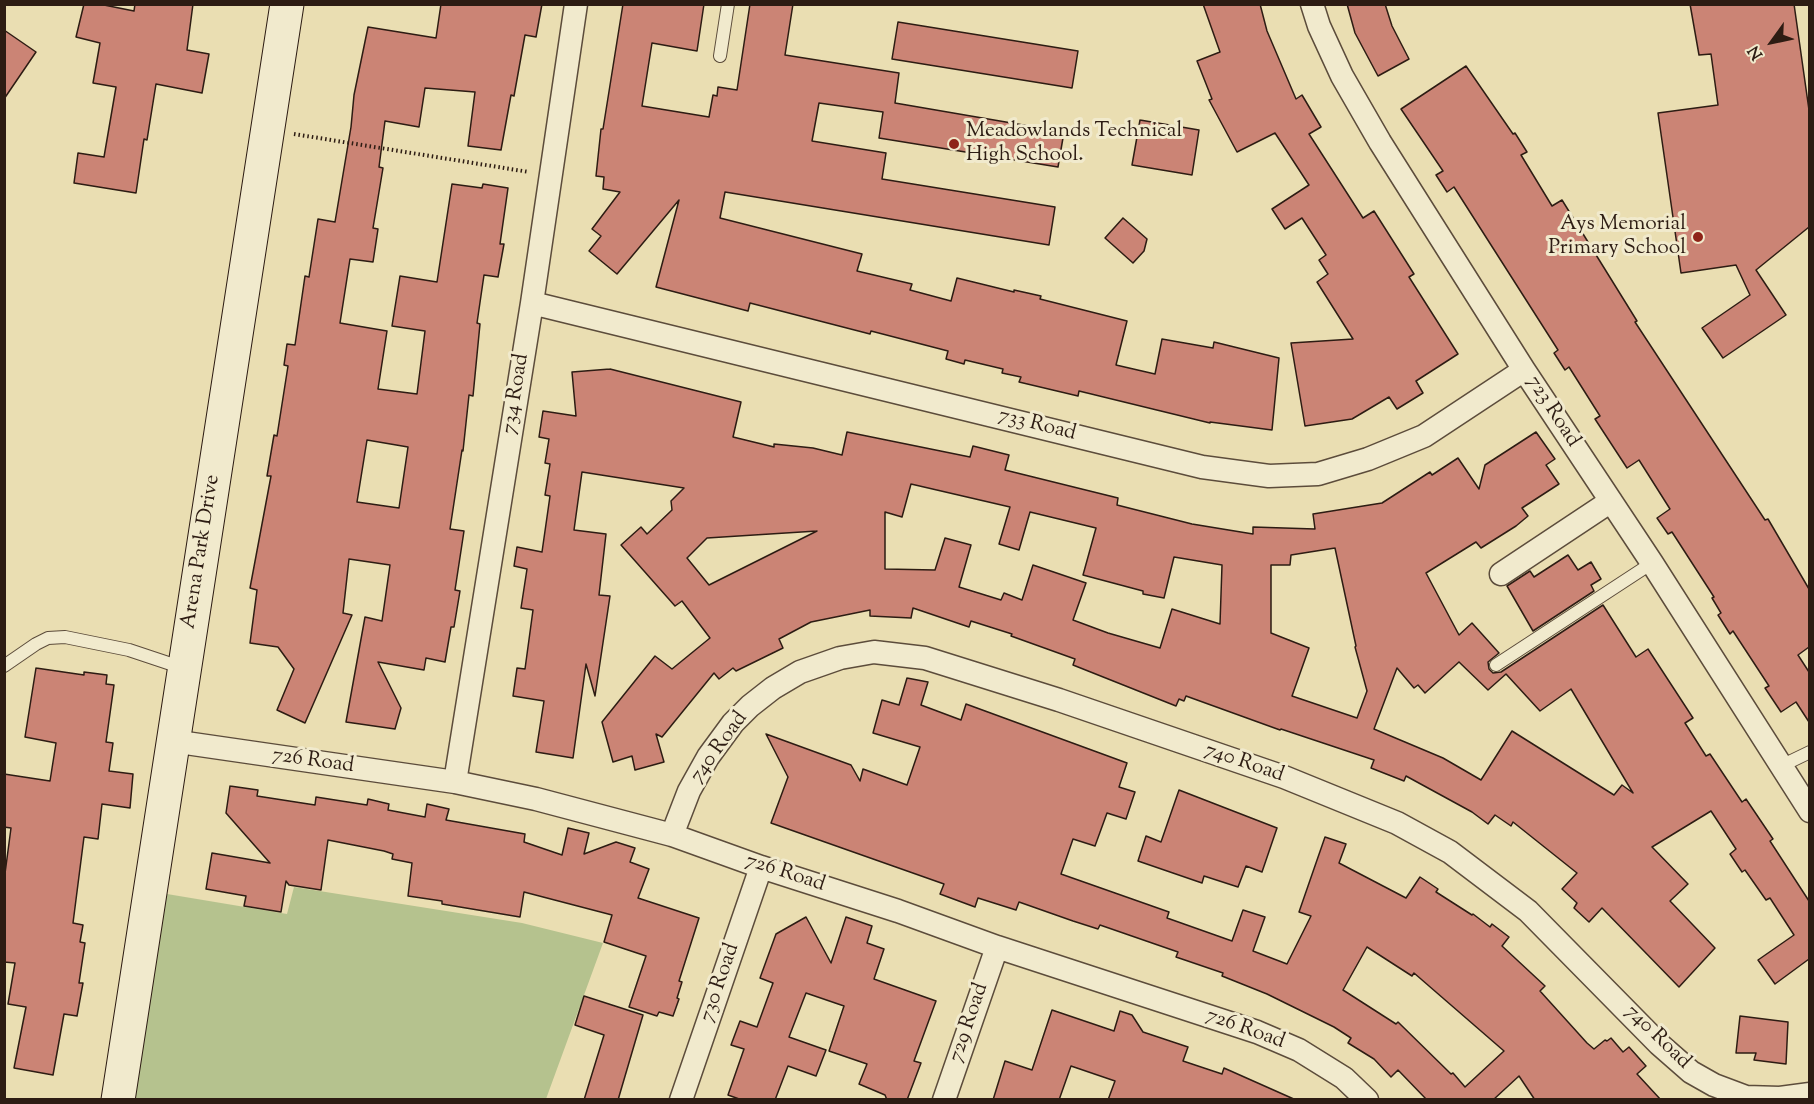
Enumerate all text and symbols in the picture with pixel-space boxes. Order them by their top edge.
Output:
north arrow [1742,12,1802,72]
text: N [1743,40,1770,64]
place label: Meadowlands Technical High School. [966,119,1182,169]
marker: Meadowlands Technical High School. [947,137,961,151]
place label: Ays Memorial Primary School [1548,212,1686,262]
marker: Ays Memorial Primary School [1691,230,1705,244]
street label: 734 Road [498,352,536,436]
street label: 723 Road [1520,371,1584,453]
street label: 733 Road [996,404,1078,448]
street label: Arena Park Drive [177,473,227,631]
street label: 740 Road [686,707,754,789]
street label: 740 Road [1201,739,1287,789]
street label: 726 Road [271,744,355,780]
street label: 726 Road [742,849,828,899]
street label: 730 Road [696,940,746,1026]
street label: 729 Road [945,980,995,1066]
street label: 740 Road [1619,1000,1695,1076]
street label: 726 Road [1202,1004,1288,1056]

